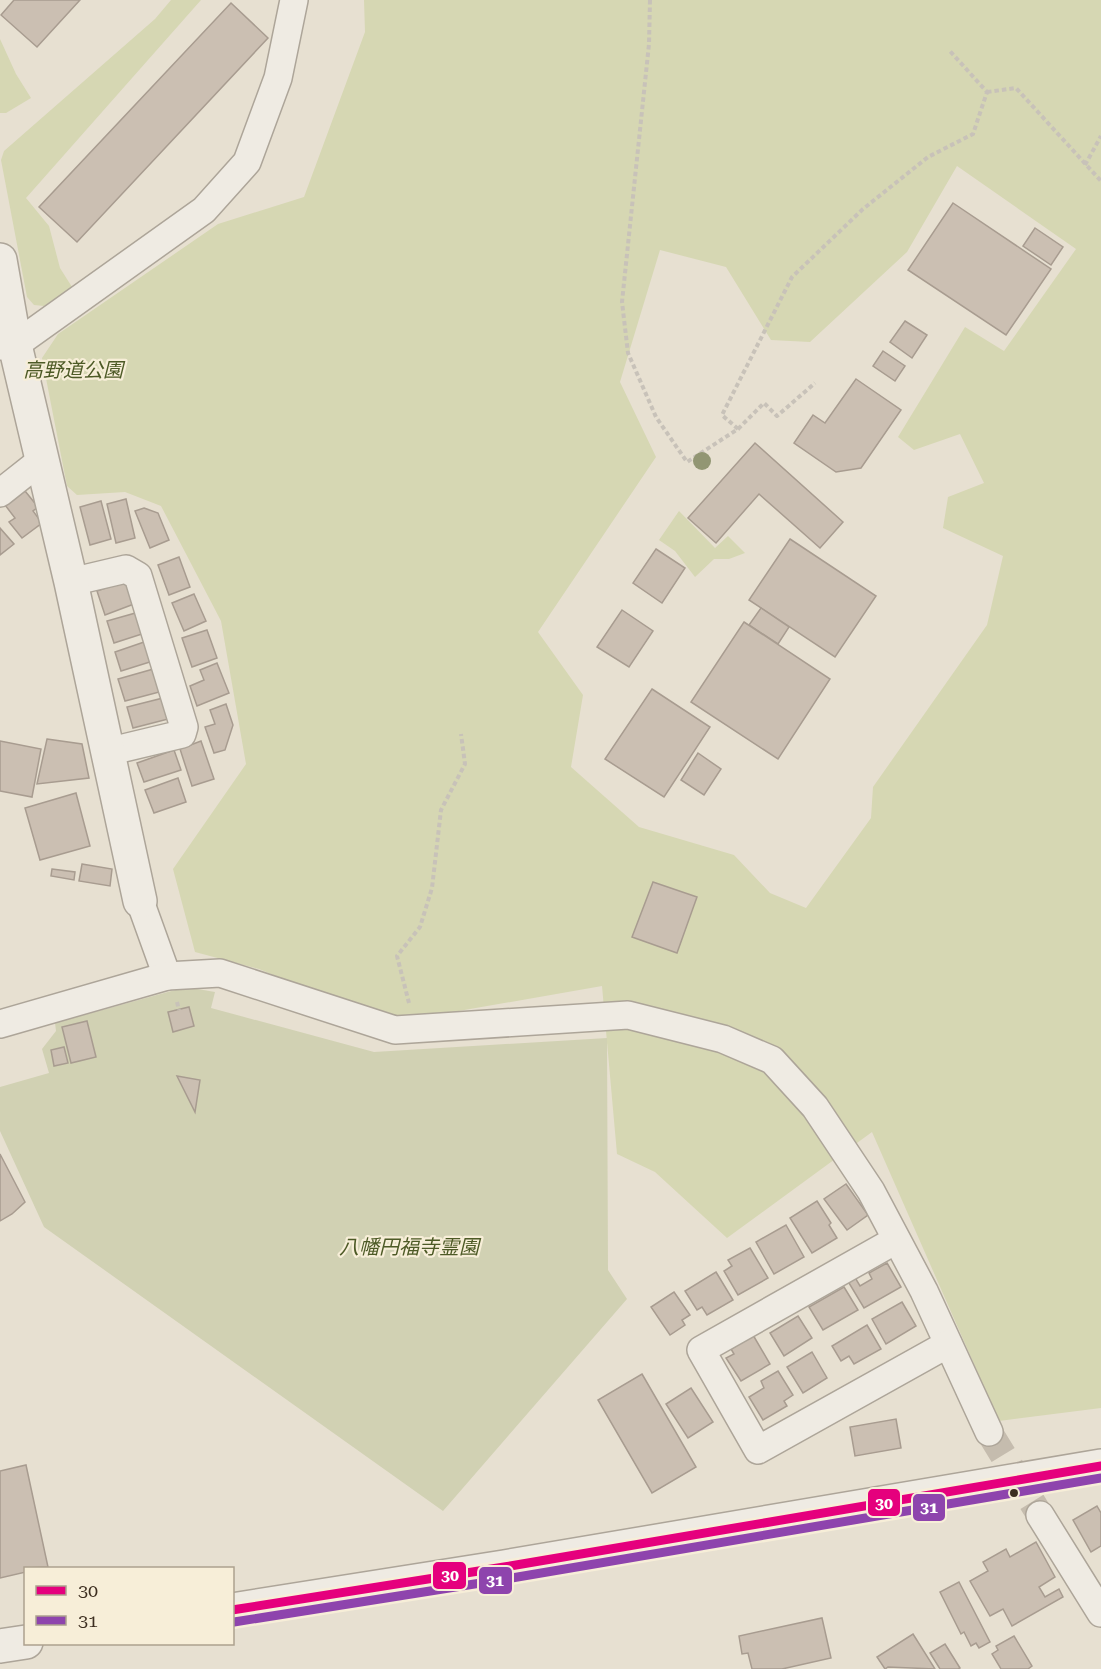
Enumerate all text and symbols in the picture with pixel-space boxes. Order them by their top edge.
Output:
park label: 高野道公園 [23,358,126,382]
park label: 八幡円福寺霊園 [339,1235,482,1259]
unlabelled marker [1008,1487,1020,1499]
line badge: 30 [867,1488,901,1517]
line badge: 31 [912,1493,946,1522]
text: 30 [875,1494,893,1513]
text: 31 [920,1498,938,1517]
line badge: 30 [432,1561,467,1590]
text: 30 [441,1566,459,1585]
line badge: 31 [478,1566,513,1595]
legend [24,1567,234,1645]
text: 31 [486,1571,504,1590]
text: 30 [78,1580,98,1601]
text: 31 [78,1610,98,1631]

